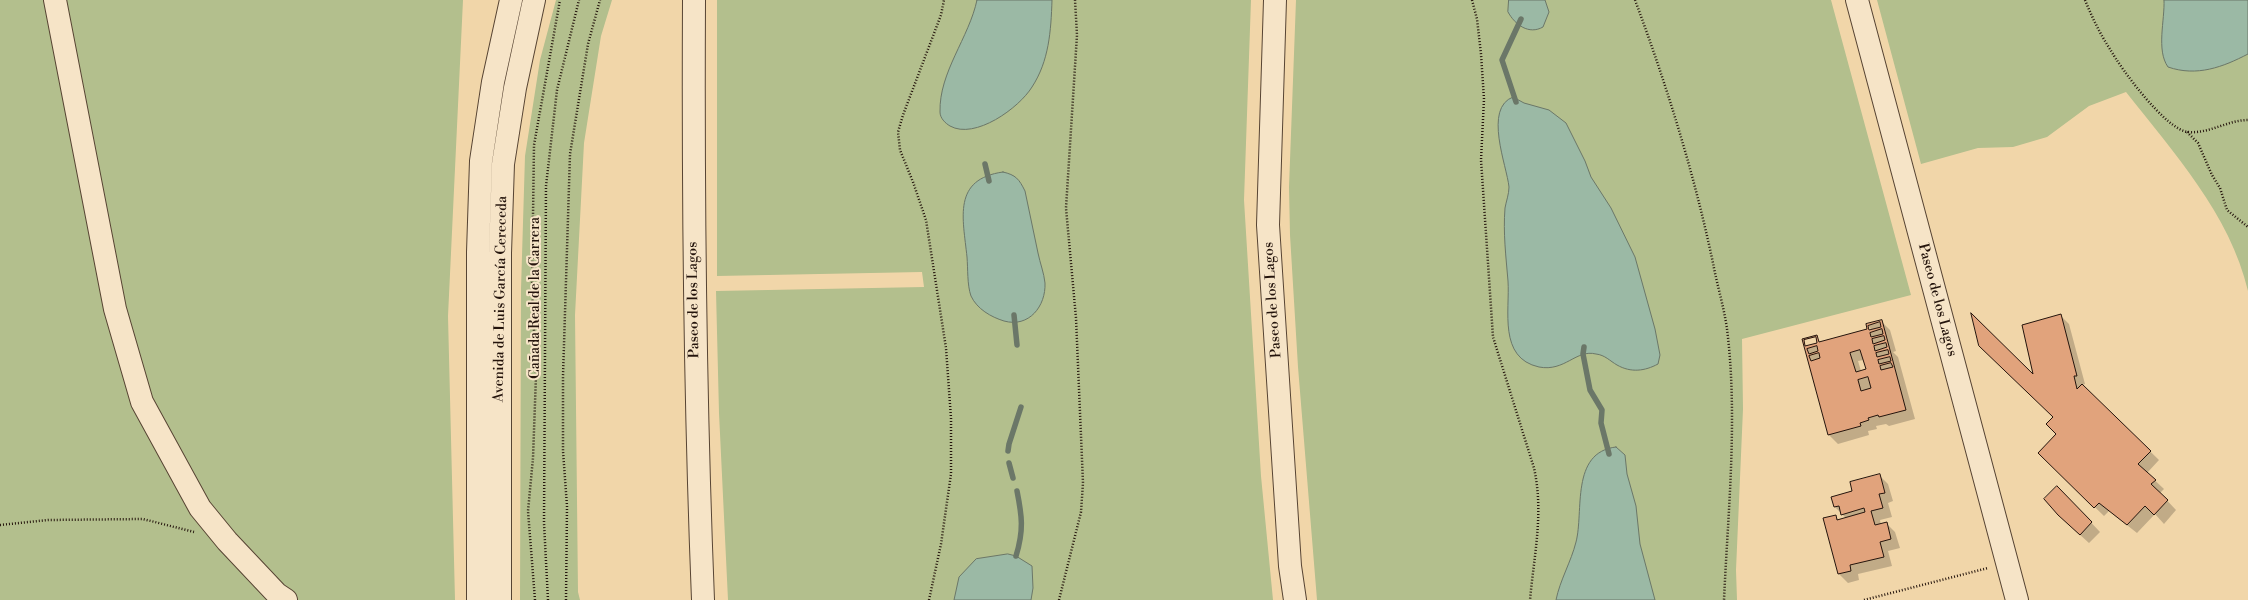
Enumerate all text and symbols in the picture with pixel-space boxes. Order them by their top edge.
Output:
street label: Avenida de Luis García Cereceda [491,196,511,402]
street label: Cañada Real de la Carrera [528,217,544,379]
street label: Paseo de los Lagos [1261,241,1285,359]
street label: Paseo de los Lagos [685,242,703,358]
street label: Paseo de los Lagos [1914,242,1960,358]

